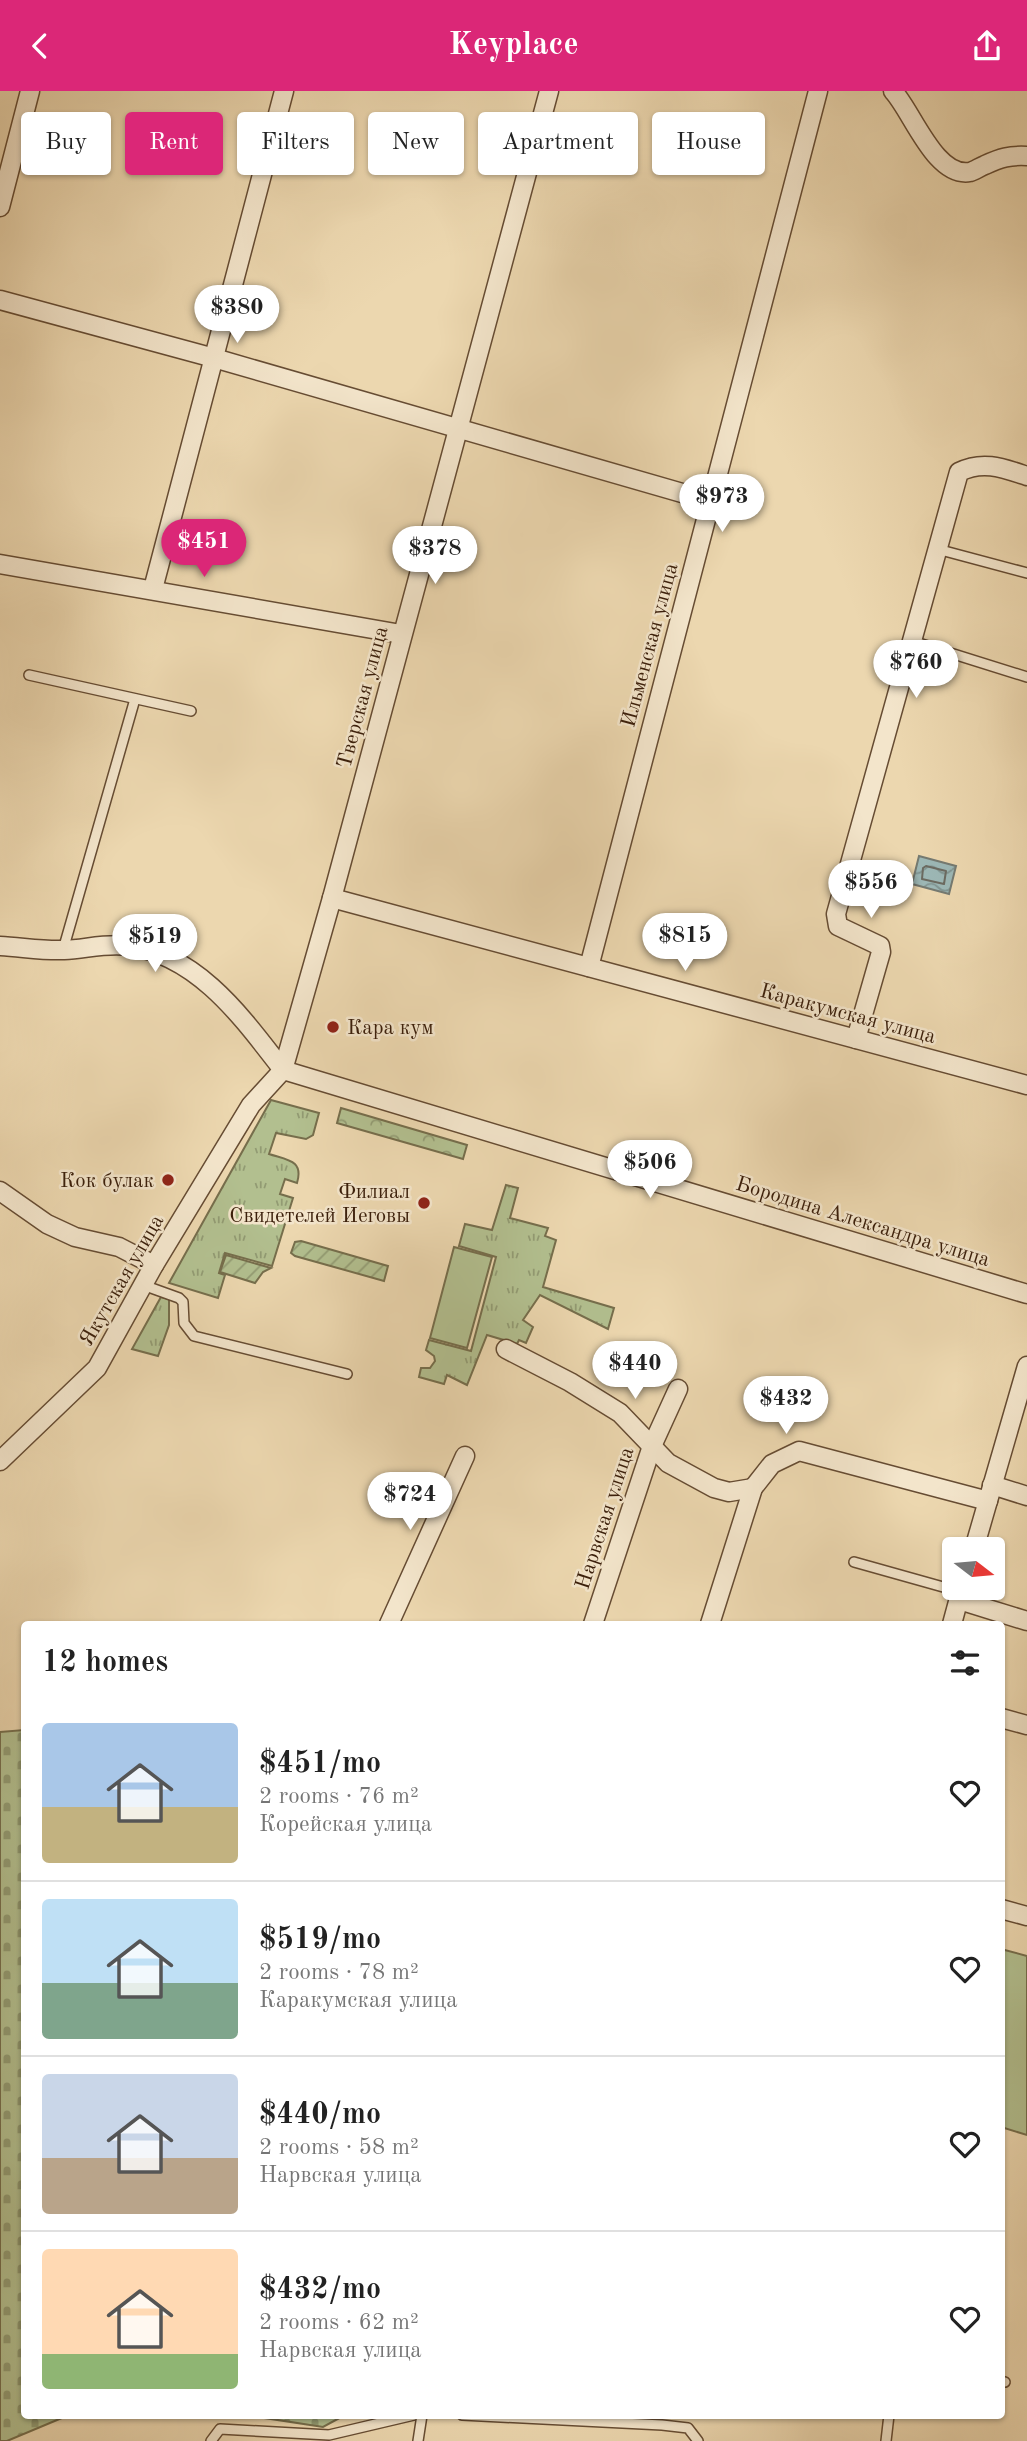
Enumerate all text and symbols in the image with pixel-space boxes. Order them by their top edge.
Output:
icon: back [21,27,59,65]
icon: share [968,27,1006,65]
text: Keyplace [448,30,579,62]
chip: Buy [21,112,111,175]
chip: Rent [125,112,223,175]
chip: Filters [237,112,354,175]
chip: New [368,112,464,175]
chip: Apartment [478,112,638,175]
chip: House [652,112,765,175]
pin: $380 [196,285,278,345]
text: $380 [210,296,264,319]
pin: $973 [681,475,763,534]
text: $973 [695,485,749,508]
pin: $451 [163,519,245,579]
pin: $378 [394,526,476,586]
text: $451 [177,530,231,553]
text: $378 [408,537,462,560]
street label: Ильменская улица [618,561,683,730]
street label: Тверская улица [334,624,393,771]
pin: $760 [875,641,957,700]
text: $760 [889,651,943,674]
pin: $556 [830,861,912,920]
text: $556 [844,871,898,894]
pin: $815 [644,913,726,973]
pin: $519 [114,915,196,974]
text: $815 [658,924,712,947]
text: $519 [128,925,182,948]
street label: Каракумская улица [757,981,938,1048]
place label: Кара кум [347,1018,434,1039]
marker: Кара кум [325,1019,341,1035]
pin: $506 [609,1141,691,1200]
text: $506 [623,1151,677,1174]
place label: Кок булак [60,1171,154,1192]
marker: Кок булак [160,1172,176,1188]
street label: Бородина Александра улица [733,1174,992,1271]
place label: Филиал Свидетелей Иеговы [229,1182,410,1227]
marker: Филиал Свидетелей Иеговы [416,1195,432,1211]
street label: Якутская улица [76,1211,168,1350]
pin: $440 [594,1341,676,1401]
text: $440 [608,1352,662,1375]
pin: $432 [745,1377,827,1436]
text: $432 [759,1387,813,1410]
street label: Нарвская улица [572,1445,638,1592]
pin: $724 [369,1473,451,1532]
text: $724 [383,1483,437,1506]
north arrow [942,1537,1004,1599]
map controls [942,1537,1005,1600]
icon: filters [946,1644,984,1682]
text: 12 homes [42,1648,168,1678]
text: $451/mo [259,1749,381,1779]
icon: home [98,1751,182,1835]
icon: heart [946,1774,984,1812]
text: 2 rooms · 76 m² [259,1785,419,1808]
text: Корейская улица [259,1813,432,1836]
text: $519/mo [259,1925,381,1955]
icon: home [98,1927,182,2011]
icon: heart [946,1950,984,1988]
text: 2 rooms · 78 m² [259,1961,419,1984]
text: Каракумская улица [259,1989,458,2012]
text: $440/mo [259,2100,381,2130]
icon: home [98,2102,182,2186]
icon: heart [946,2125,984,2163]
text: 2 rooms · 58 m² [259,2136,419,2159]
text: Нарвская улица [259,2164,422,2187]
text: $432/mo [259,2275,381,2305]
icon: home [98,2277,182,2361]
icon: heart [946,2300,984,2338]
text: 2 rooms · 62 m² [259,2311,419,2334]
text: Нарвская улица [259,2339,422,2362]

